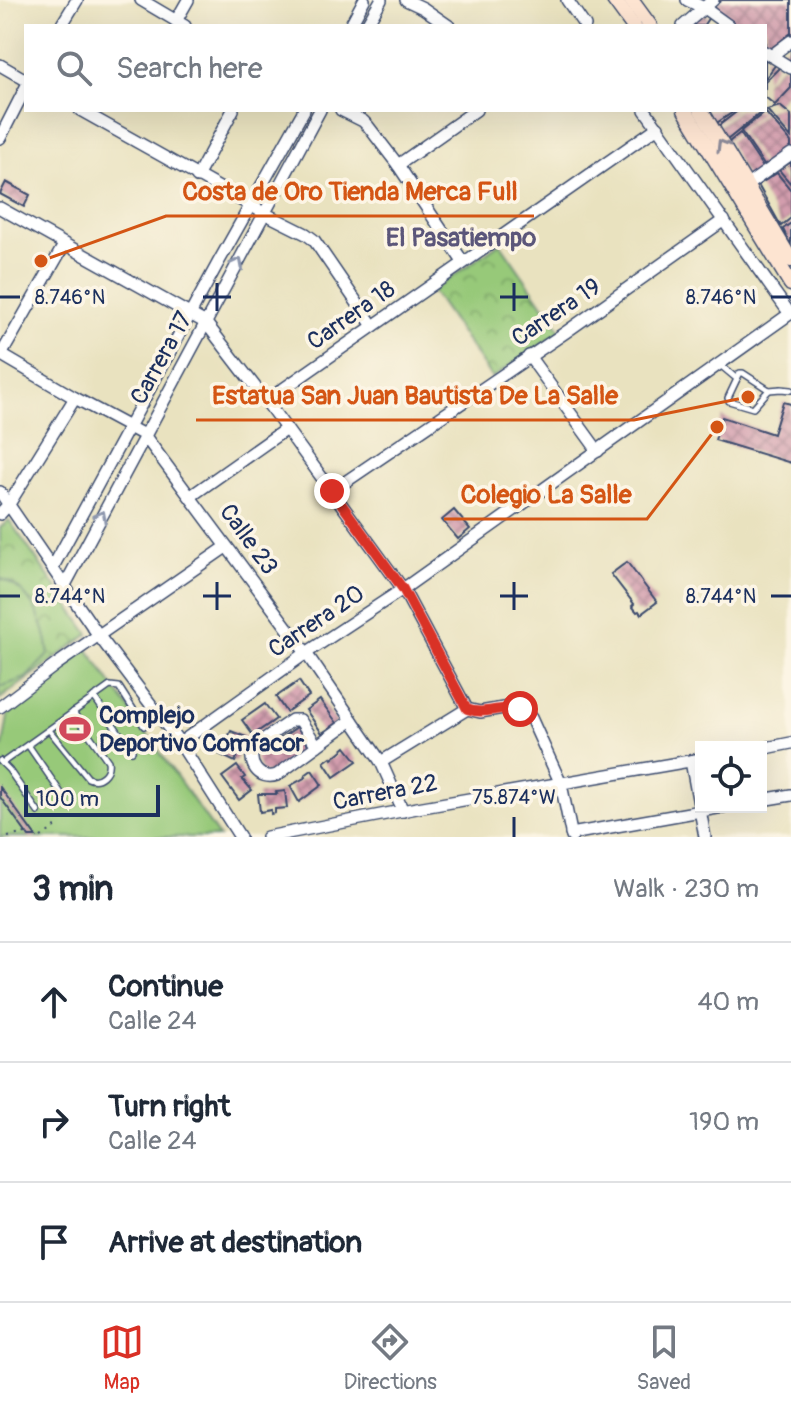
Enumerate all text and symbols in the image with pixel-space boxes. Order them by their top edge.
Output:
search box [24,24,767,112]
icon: search [52,46,96,90]
text: Search here [116,50,263,87]
one-way arrow [716,139,732,154]
callout: Costa de Oro Tienda Merca Full [166,166,534,216]
text: Costa de Oro Tienda Merca Full [182,176,518,208]
district label: El Pasatiempo [386,222,536,254]
one-way arrow [229,256,244,271]
street label: Carrera 19 [506,272,606,353]
street label: Carrera 18 [302,275,401,356]
text: 8.746°N [35,285,105,310]
text: 8.746°N [686,285,756,310]
street label: Carrera 17 [124,307,199,410]
callout: Estatua San Juan Bautista De La Salle [196,370,634,420]
text: Estatua San Juan Bautista De La Salle [212,380,619,412]
callout: Colegio La Salle [444,469,647,519]
route end [314,473,350,509]
text: Colegio La Salle [460,479,633,511]
street label: Calle 23 [213,498,284,580]
one-way arrow [92,510,107,525]
street label: Carrera 20 [263,579,370,664]
text: 8.744°N [35,584,105,609]
text: 8.744°N [686,584,756,609]
route start [502,691,538,727]
place label: Complejo Deportivo Comfacor [99,701,305,758]
sports icon: Complejo Deportivo Comfacor [58,712,92,746]
map controls [695,741,767,813]
button: locate [695,741,767,813]
street label: Carrera 22 [330,768,440,817]
scale bar [24,781,160,817]
text: 100 m [36,785,99,813]
text: 75.874°W [472,785,556,810]
text: 3 min [32,868,114,911]
text: Walk · 230 m [613,873,759,905]
text: Continue [108,968,223,1005]
icon: ahead [32,980,76,1024]
text: 40 m [697,986,759,1018]
text: Calle 24 [108,1005,197,1037]
text: Turn right [108,1088,231,1125]
icon: right [32,1100,76,1144]
text: 190 m [689,1106,759,1138]
text: Calle 24 [108,1125,197,1157]
icon: arrive [32,1220,76,1264]
text: Arrive at destination [108,1224,362,1261]
tab: Map [100,1320,144,1396]
tab: Directions [344,1320,437,1396]
tab: Saved [637,1320,691,1396]

